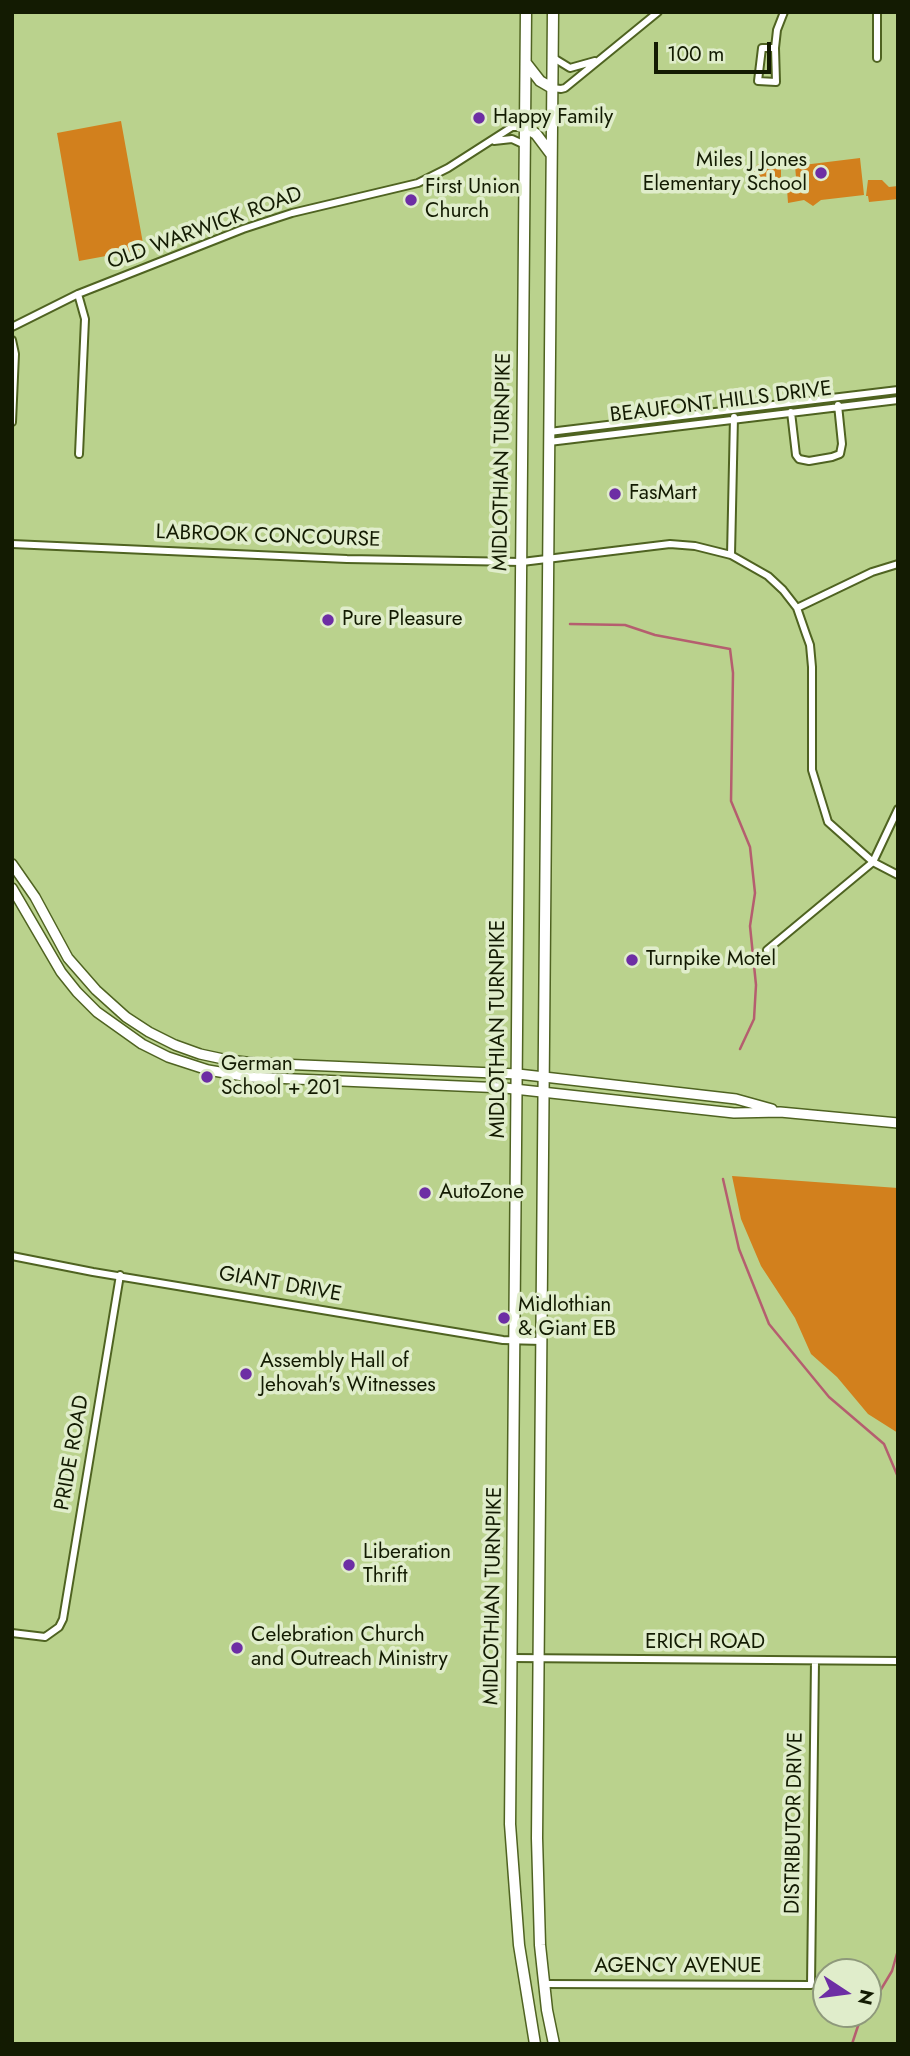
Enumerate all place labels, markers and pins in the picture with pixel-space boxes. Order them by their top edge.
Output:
place label: Happy Family [493,105,613,131]
marker: Happy Family [471,110,487,126]
place label: Miles J Jones Elementary School [643,148,807,198]
marker: Miles J Jones Elementary School [813,165,829,181]
place label: First Union Church [425,175,520,225]
marker: First Union Church [403,192,419,208]
place label: FasMart [629,481,697,507]
marker: FasMart [607,486,623,502]
place label: Pure Pleasure [342,607,463,633]
marker: Pure Pleasure [320,612,336,628]
place label: Turnpike Motel [646,947,776,973]
marker: Turnpike Motel [624,952,640,968]
place label: German School + 201 [221,1052,341,1102]
marker: German School + 201 [199,1069,215,1085]
place label: AutoZone [439,1180,524,1206]
marker: AutoZone [417,1185,433,1201]
place label: Midlothian & Giant EB [518,1293,616,1343]
marker: Midlothian & Giant EB [496,1310,512,1326]
place label: Assembly Hall of Jehovah's Witnesses [260,1349,436,1399]
marker: Assembly Hall of Jehovah's Witnesses [238,1366,254,1382]
place label: Liberation Thrift [363,1540,451,1590]
marker: Liberation Thrift [341,1557,357,1573]
place label: Celebration Church and Outreach Ministry [251,1623,448,1673]
marker: Celebration Church and Outreach Ministry [229,1640,245,1656]

